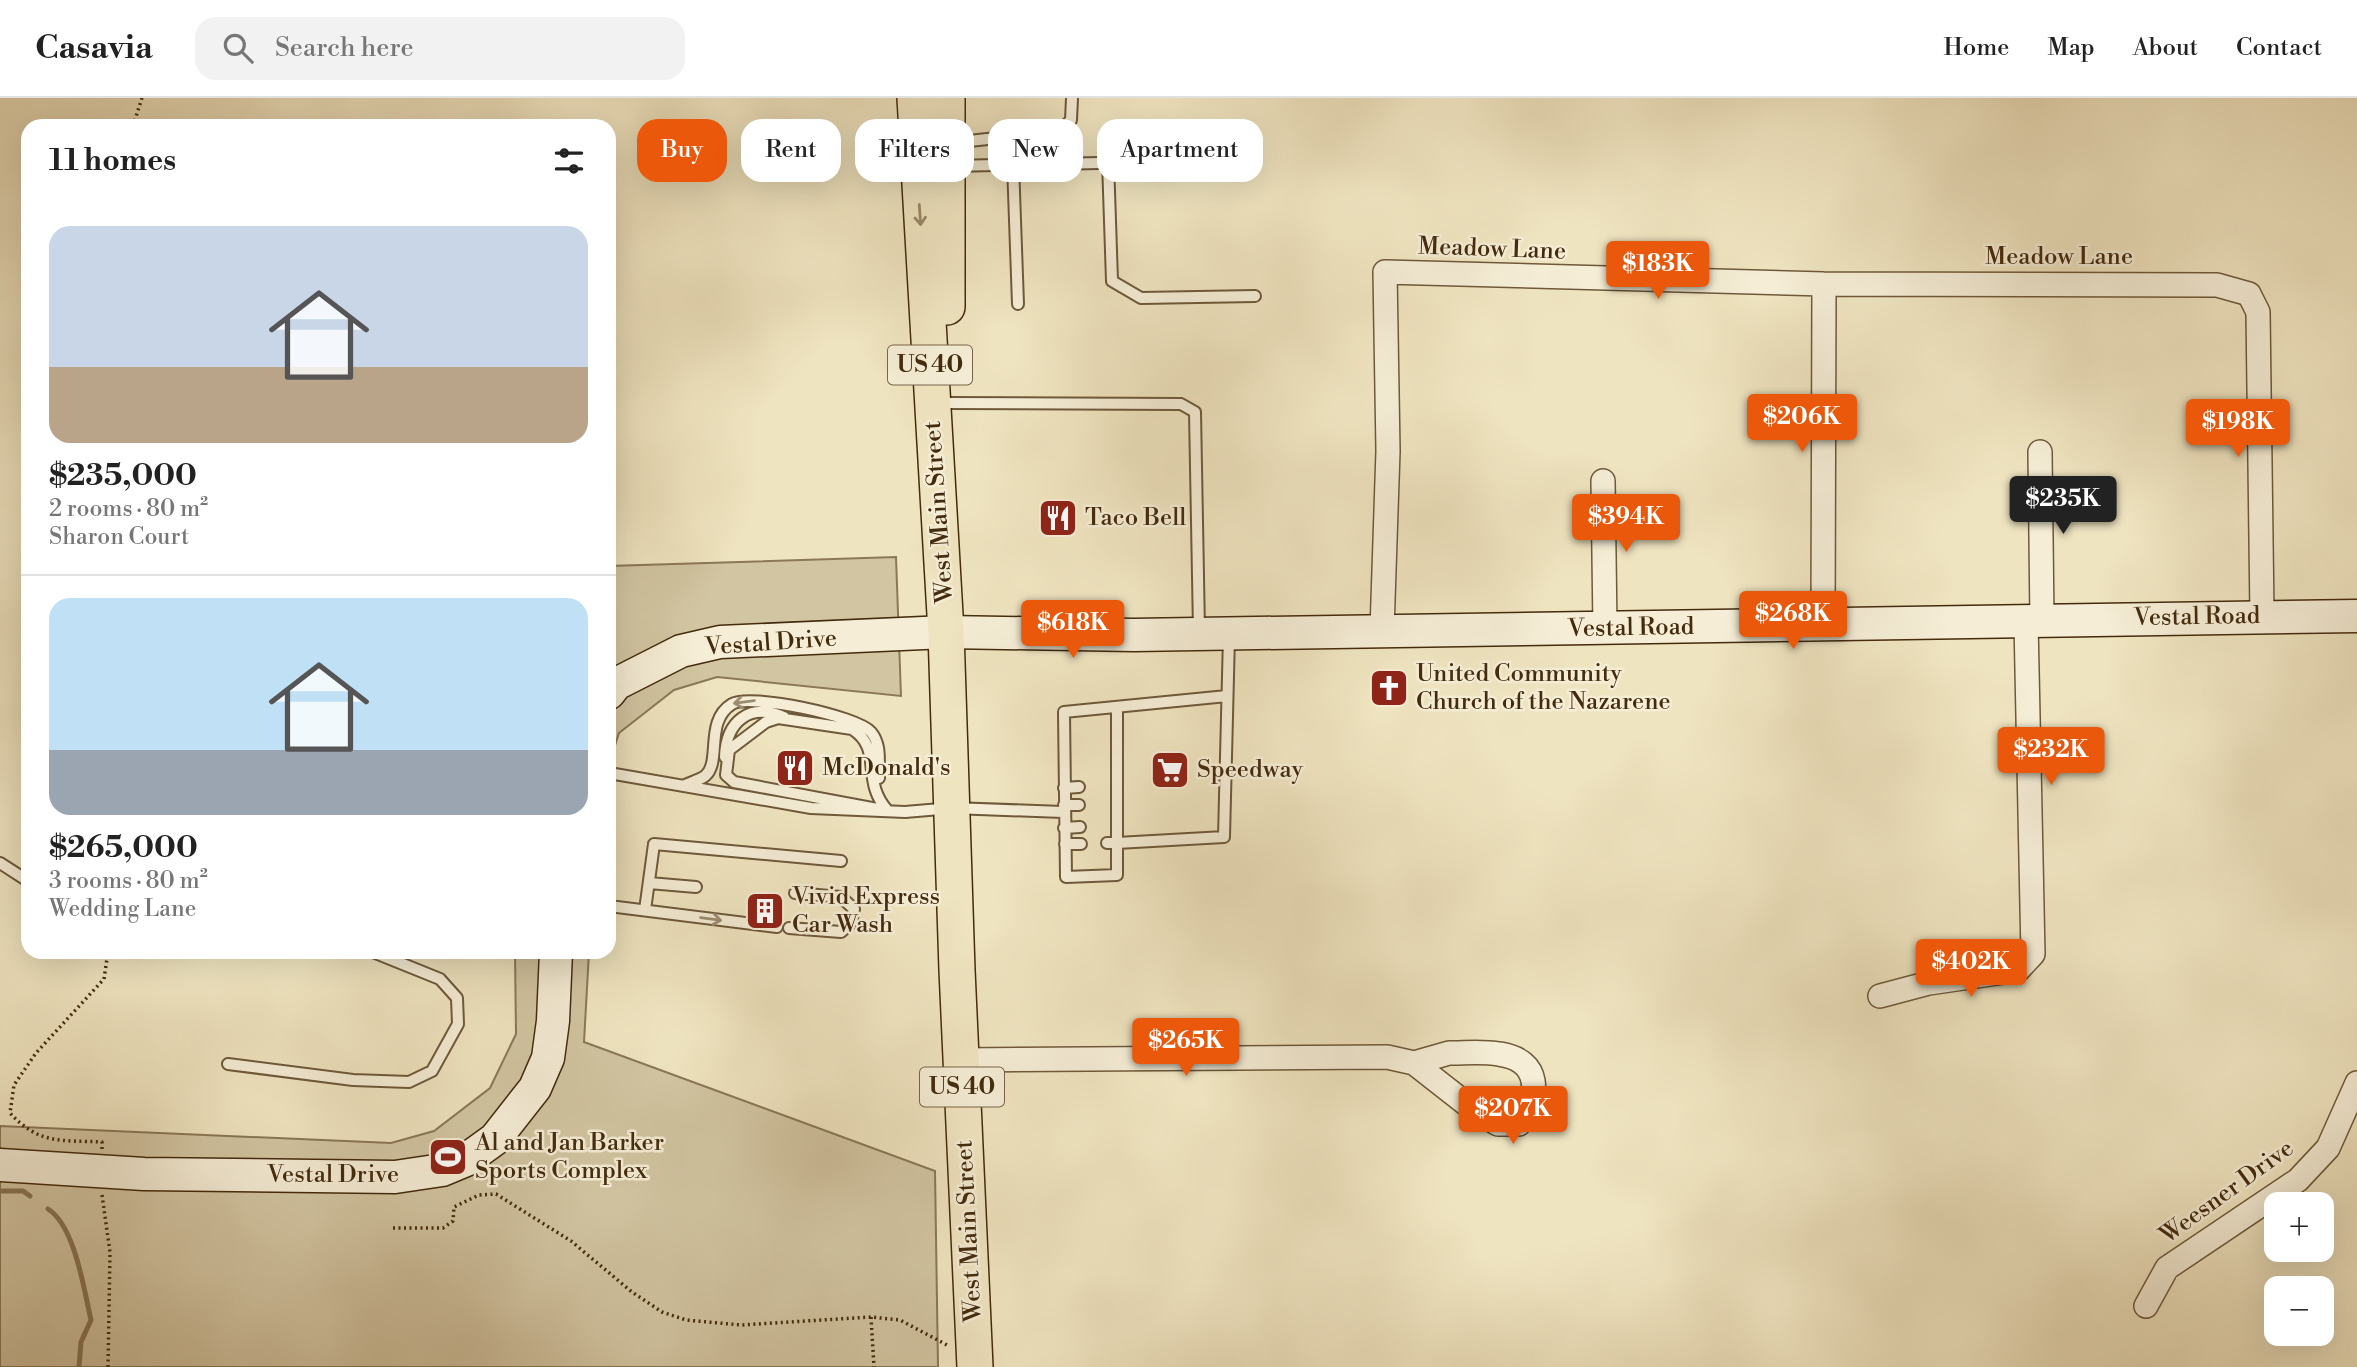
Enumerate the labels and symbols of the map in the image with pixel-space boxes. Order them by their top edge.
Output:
one-way arrow [914,203,927,226]
street label: Meadow Lane [1417,231,1567,267]
pin: $183K [1609,242,1707,301]
street label: Meadow Lane [1985,242,2133,272]
road number: US 40 [888,346,972,384]
pin: $206K [1753,394,1851,454]
pin: $198K [2189,400,2287,459]
street label: West Main Street [918,420,960,605]
pin: $235K [2014,476,2112,536]
pin: $394K [1577,494,1675,554]
restaurant icon: Taco Bell [1037,497,1079,539]
place label: Taco Bell [1085,503,1186,533]
pin: $268K [1744,592,1842,651]
pin: $618K [1024,601,1122,660]
street label: Vestal Road [2132,601,2261,633]
street label: Vestal Road [1566,612,1695,644]
street label: Vestal Drive [703,623,838,663]
place label: United Community Church of the Nazarene [1416,659,1671,717]
church icon: United Community Church of the Nazarene [1368,667,1410,709]
one-way arrow [733,696,756,709]
pin: $232K [2002,728,2100,787]
restaurant icon: McDonald's [774,747,816,789]
supermarket icon: Speedway [1149,749,1191,791]
place label: McDonald's [822,753,951,783]
place label: Speedway [1197,755,1303,785]
place label: Vivid Express Car Wash [791,882,940,940]
building icon: Vivid Express Car Wash [744,890,786,932]
one-way arrow [699,912,722,925]
pin: $402K [1922,940,2020,999]
pin: $265K [1137,1018,1235,1078]
road number: US 40 [920,1068,1004,1106]
pin: $207K [1464,1086,1562,1146]
place label: Al and Jan Barker Sports Complex [474,1128,664,1186]
street label: Weesner Drive [2154,1133,2300,1251]
sports icon: Al and Jan Barker Sports Complex [427,1136,469,1178]
street label: West Main Street [949,1139,989,1324]
street label: Vestal Drive [266,1160,399,1190]

